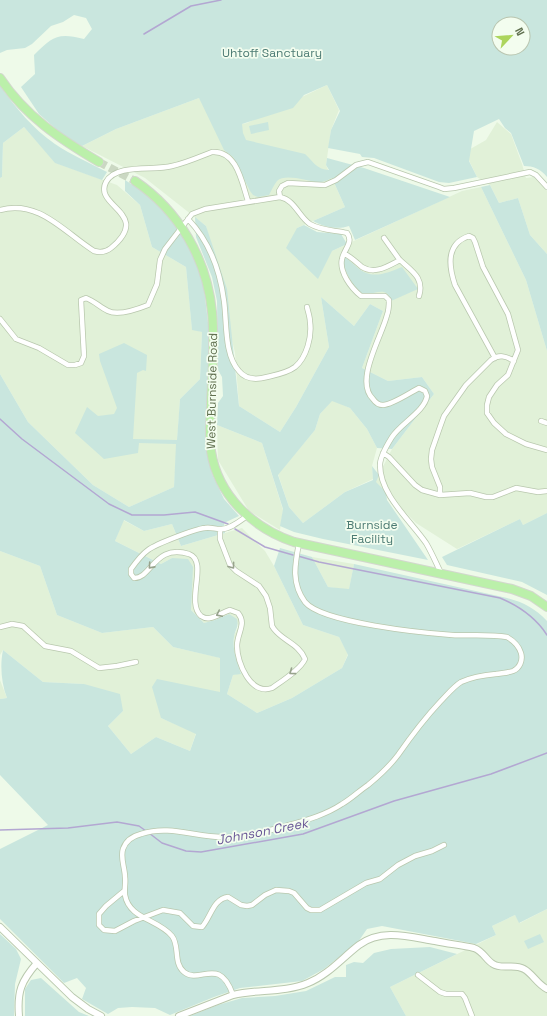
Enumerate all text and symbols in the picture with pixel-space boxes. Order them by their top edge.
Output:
north arrow [491,16,531,56]
text: N [512,25,528,38]
park label: Uhtoff Sanctuary [222,45,322,61]
street label: West Burnside Road [203,333,221,449]
park label: Burnside Facility [346,517,398,547]
one-way arrow [227,561,234,568]
one-way arrow [149,562,156,569]
one-way arrow [216,609,224,617]
one-way arrow [290,667,297,674]
water label: Johnson Creek [215,814,311,849]

